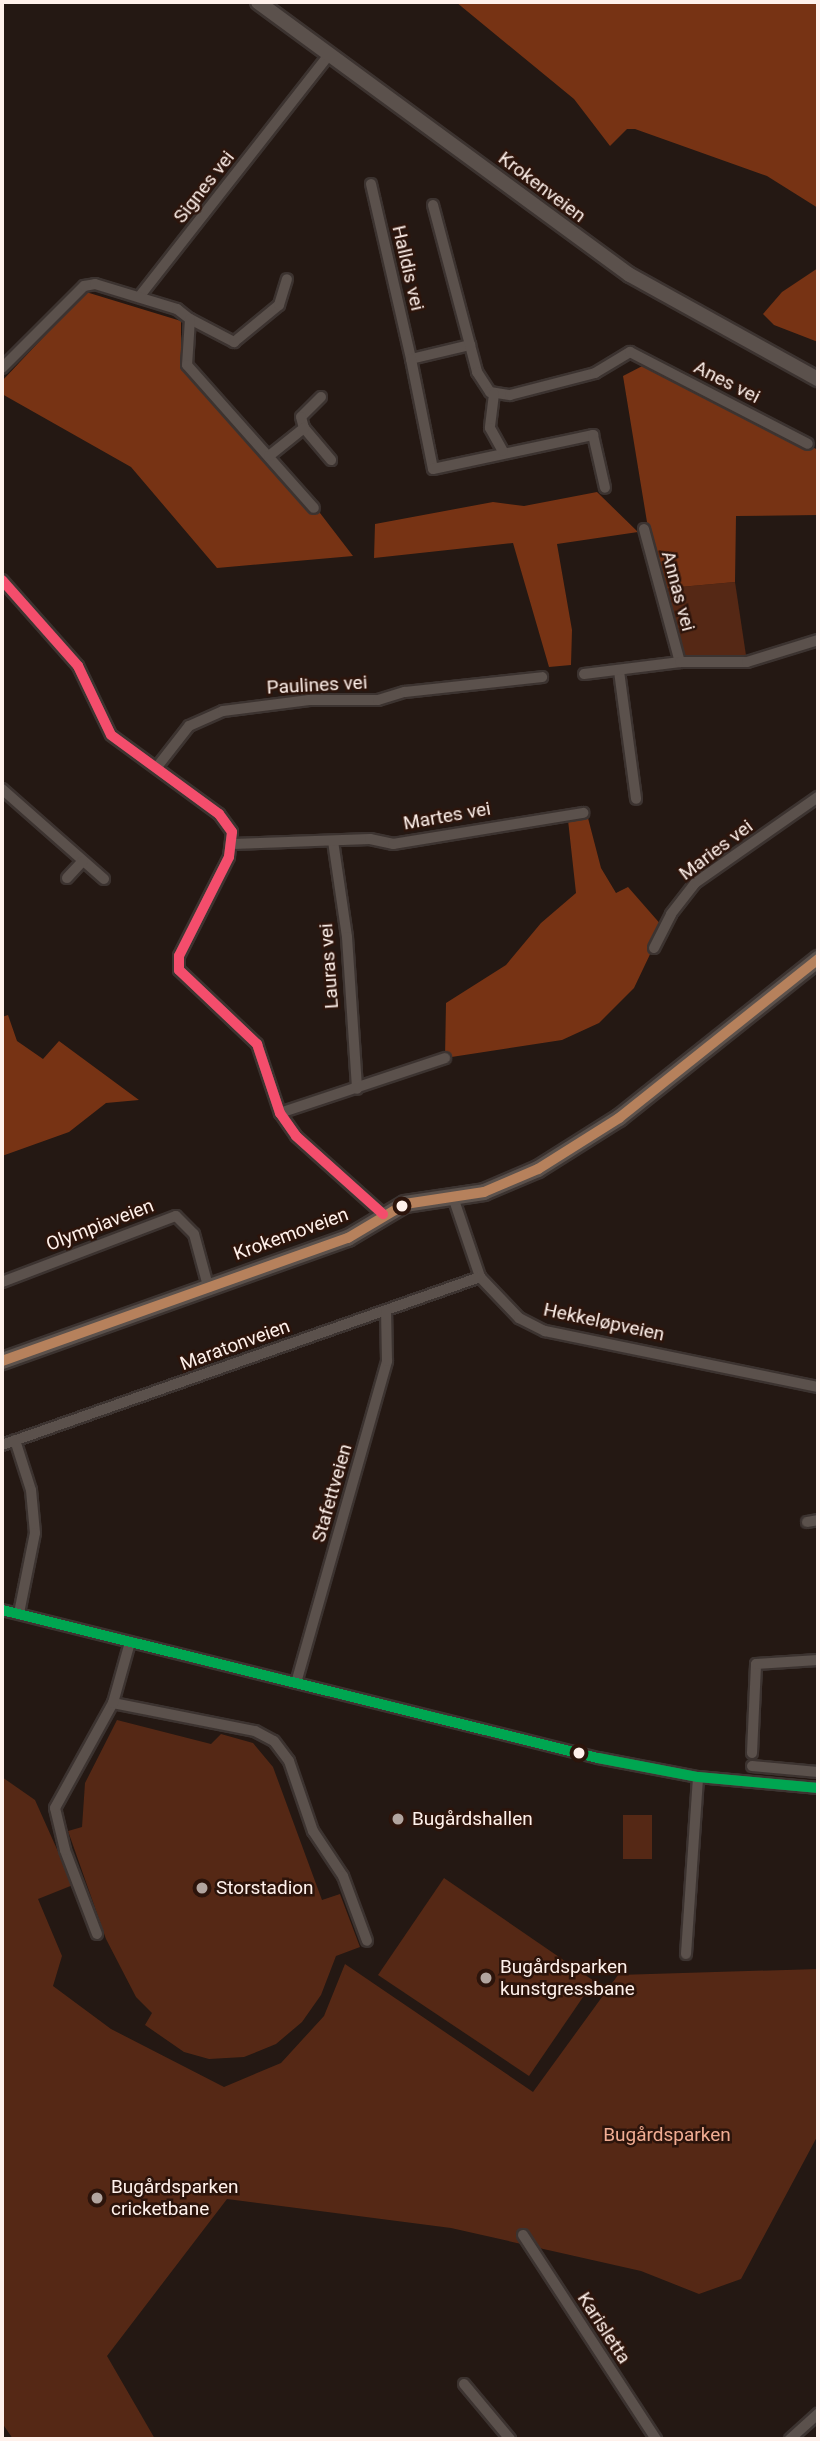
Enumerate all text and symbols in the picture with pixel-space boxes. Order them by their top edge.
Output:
street label: Signes vei [169,146,239,228]
street label: Krokenveien [494,147,590,227]
street label: Halldis vei [387,223,429,313]
street label: Anes vei [690,356,764,408]
street label: Annas vei [656,548,700,634]
street label: Paulines vei [266,671,368,699]
street label: Martes vei [401,797,493,835]
street label: Maries vei [675,815,757,885]
street label: Lauras vei [315,922,343,1010]
street label: Olympiaveien [43,1194,157,1256]
unlabelled marker [395,1199,409,1213]
street label: Krokemoveien [231,1203,351,1265]
street label: Hekkeløpveien [541,1298,667,1346]
street label: Maratonveien [177,1315,293,1375]
street label: Stafettveien [307,1441,357,1545]
unlabelled marker [572,1746,586,1760]
place label: Bugårdshallen [412,1808,533,1830]
marker: Bugårdshallen [390,1811,406,1827]
place label: Storstadion [216,1877,314,1899]
marker: Storstadion [194,1880,210,1896]
place label: Bugårdsparken kunstgressbane [500,1956,635,2000]
marker: Bugårdsparken kunstgressbane [478,1970,494,1986]
park label: Bugårdsparken [603,2124,731,2146]
place label: Bugårdsparken cricketbane [111,2176,239,2220]
marker: Bugårdsparken cricketbane [89,2190,105,2206]
street label: Karisletta [572,2288,636,2368]

